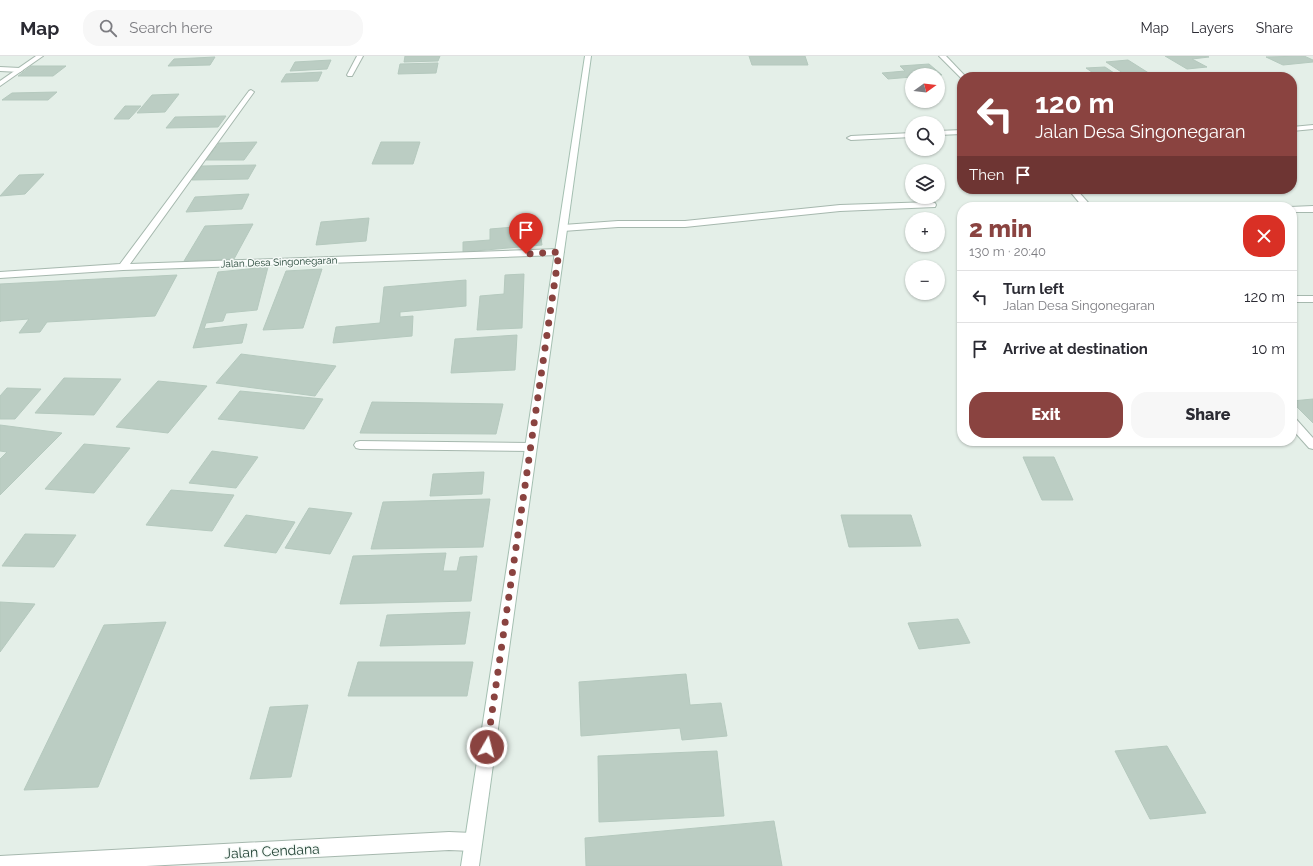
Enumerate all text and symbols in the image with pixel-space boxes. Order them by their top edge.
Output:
search box [83,10,363,46]
text: Map [20,17,59,39]
icon: search [97,17,119,39]
text: Search here [129,19,213,37]
text: Map [1141,20,1169,36]
text: Layers [1191,20,1234,36]
text: Share [1256,20,1293,36]
north arrow [905,68,945,108]
map controls [905,68,945,300]
text: 120 m [1035,87,1115,120]
icon: left [969,88,1021,140]
button: search [905,116,945,156]
text: Jalan Desa Singonegaran [1035,121,1245,142]
button: layers [905,164,945,204]
icon: arrive [1012,164,1034,186]
text: Then [969,166,1004,184]
button: + [905,212,945,252]
pin [509,213,543,254]
text: 2 min [969,214,1032,243]
button: close [1243,215,1285,257]
icon: arrive [515,219,537,241]
text: 130 m · 20:40 [969,244,1046,259]
street label: Jalan Desa Singonegaran [220,254,338,270]
button: − [905,260,945,300]
text: Turn left [1003,280,1064,298]
icon: left [969,286,991,308]
text: 120 m [1244,288,1285,306]
text: Jalan Desa Singonegaran [1003,298,1155,313]
icon: arrive [969,338,991,360]
text: Arrive at destination [1003,340,1148,358]
text: 10 m [1252,340,1285,358]
button: Exit [969,392,1123,438]
button: Share [1131,392,1285,438]
position arrow [466,726,508,768]
street label: Jalan Cendana [224,841,320,861]

